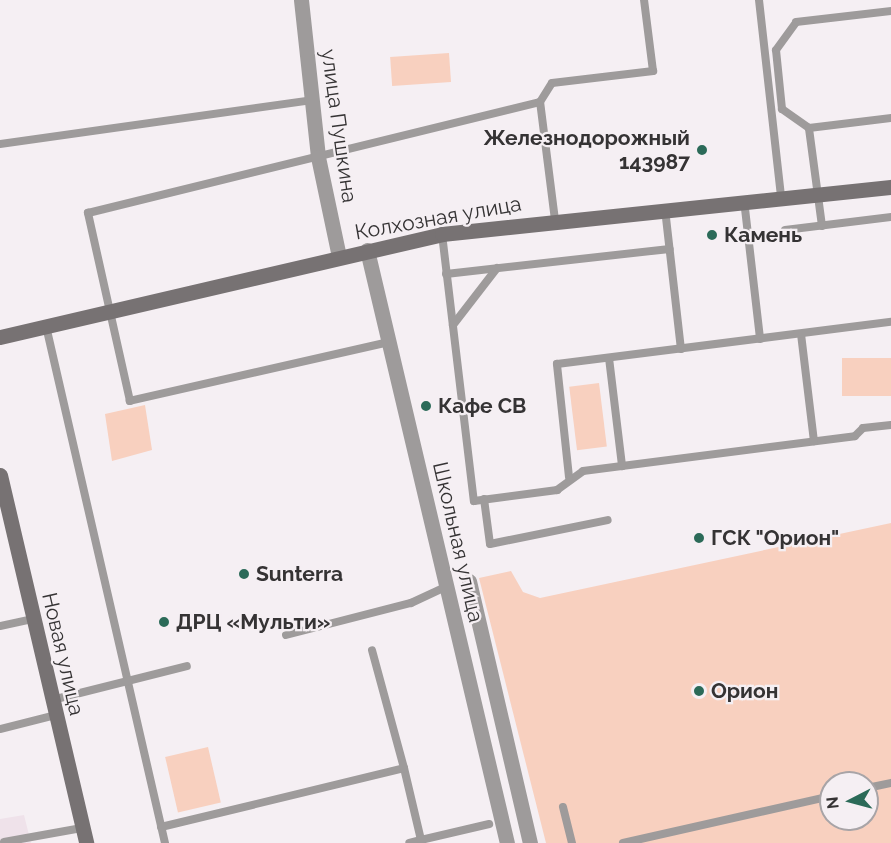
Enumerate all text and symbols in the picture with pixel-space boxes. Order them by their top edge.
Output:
street label: улица Пушкина [316,48,362,204]
place label: Железнодорожный 143987 [483,125,690,175]
marker: Железнодорожный 143987 [695,143,709,157]
street label: Колхозная улица [353,191,523,245]
place label: Камень [724,222,802,248]
marker: Камень [705,228,719,242]
place label: Кафе СВ [438,393,526,419]
marker: Кафе СВ [419,399,433,413]
street label: Школьная улица [427,459,489,625]
place label: ГСК "Орион" [711,525,840,551]
marker: ГСК "Орион" [692,531,706,545]
place label: Sunterra [256,561,343,587]
marker: Sunterra [237,567,251,581]
street label: Новая улица [37,590,89,718]
place label: ДРЦ «Мульти» [176,609,330,635]
marker: ДРЦ «Мульти» [157,615,171,629]
place label: Орион [711,678,778,704]
marker: Орион [692,684,706,698]
north arrow [819,771,879,831]
text: N [823,796,843,810]

